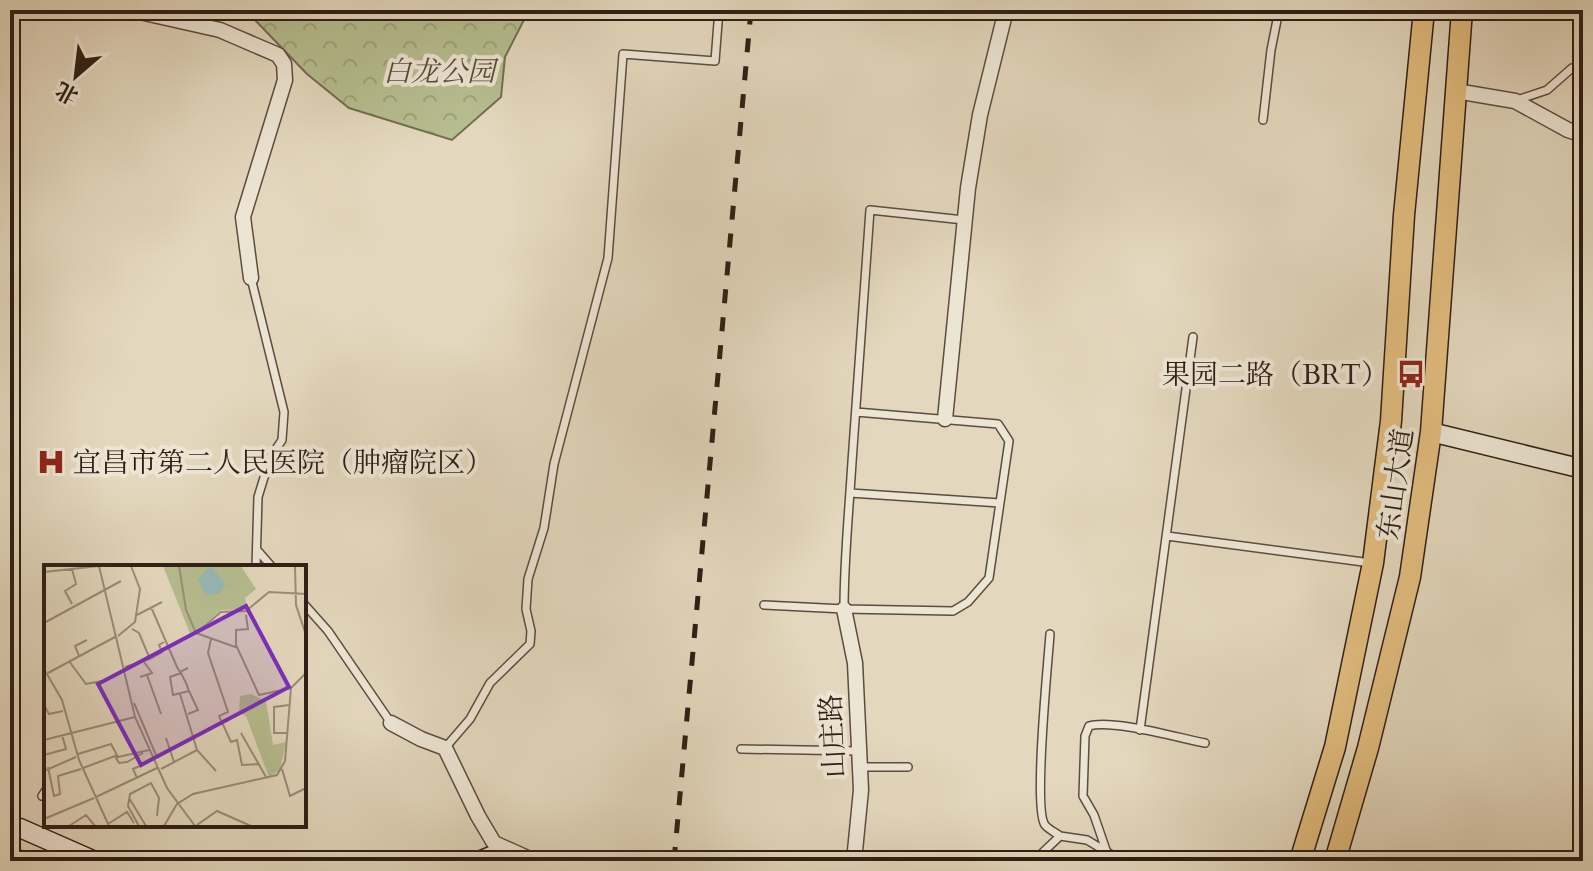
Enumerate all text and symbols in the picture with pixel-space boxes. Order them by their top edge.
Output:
north arrow [36,36,116,116]
park label: 白龙公园 [383,53,499,91]
text: 北 [50,74,84,111]
place label: 果园二路（BRT） [1162,356,1389,394]
bus stop icon: 果园二路（BRT） [1396,359,1426,389]
street label: 东山大道 [1369,426,1423,542]
place label: 宜昌市第二人民医院（肿瘤院区） [73,444,493,482]
hospital icon: 宜昌市第二人民医院（肿瘤院区） [36,447,66,477]
inset map [44,565,306,827]
street label: 山庄路 [812,693,854,779]

